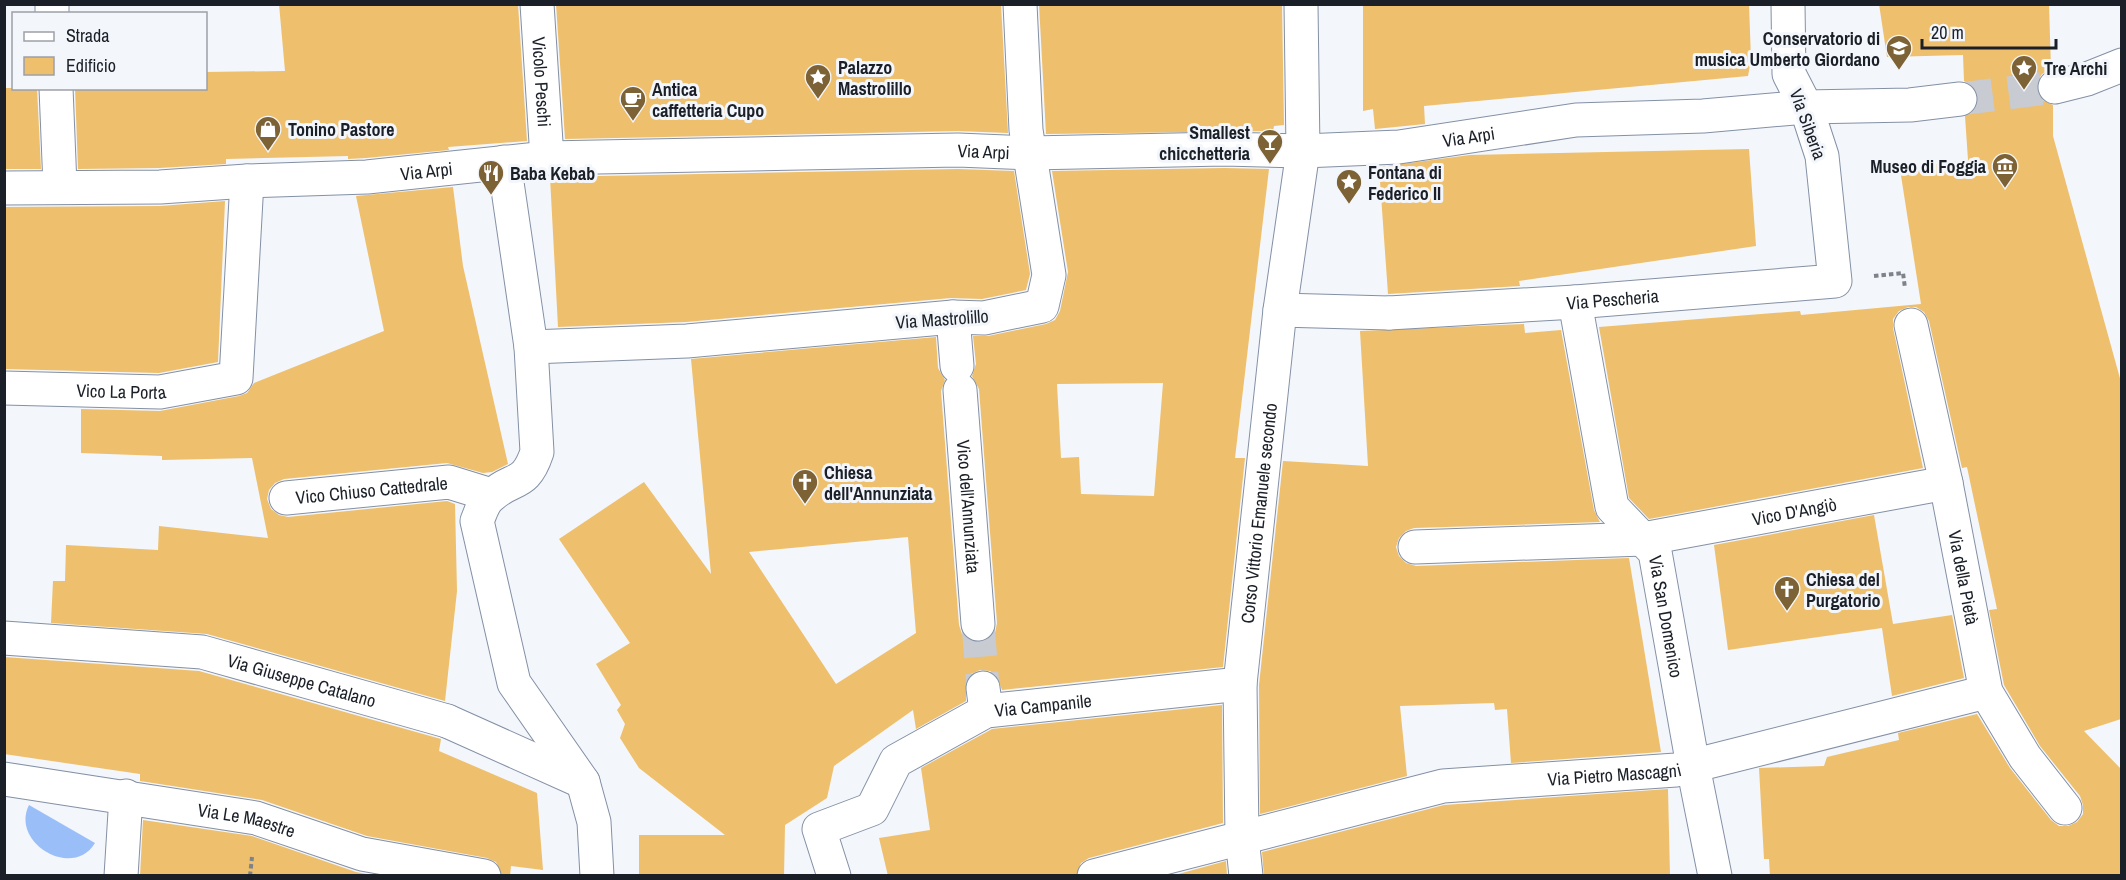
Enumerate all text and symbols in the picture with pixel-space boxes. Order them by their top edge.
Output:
legend [12,12,207,90]
scale bar [1922,12,2056,50]
text: 20 m [1931,20,1964,45]
text: Strada [66,23,110,48]
place label: Conservatorio di musica Umberto Giordano [1695,26,1880,72]
school or university icon: Conservatorio di musica Umberto Giordano [1884,33,1914,71]
street label: Vicolo Peschi [527,36,557,128]
text: Edificio [66,53,116,78]
place icon: Tre Archi [2009,53,2039,91]
place label: Palazzo Mastrolillo [838,55,912,101]
place label: Tre Archi [2044,56,2107,81]
place icon: Palazzo Mastrolillo [803,62,833,100]
place label: Antica caffetteria Cupo [652,77,764,123]
cafe icon: Antica caffetteria Cupo [618,84,648,122]
street label: Via Siberia [1784,85,1832,163]
shop icon: Tonino Pastore [253,114,283,152]
place label: Tonino Pastore [288,117,394,142]
place label: Smallest chicchetteria [1159,120,1251,166]
street label: Via Arpi [1441,120,1496,153]
bar icon: Smallest chicchetteria [1255,127,1285,165]
street label: Via Arpi [957,137,1010,165]
museum icon: Museo di Foggia [1990,151,2020,189]
place label: Museo di Foggia [1870,154,1987,179]
street label: Via Arpi [399,156,454,186]
restaurant icon: Baba Kebab [476,158,506,196]
place label: Fontana di Federico II [1368,160,1442,206]
place label: Baba Kebab [510,161,595,186]
place icon: Fontana di Federico II [1334,167,1364,205]
street label: Via Pescheria [1566,283,1660,315]
street label: Via Mastrolillo [895,303,989,335]
street label: Vico La Porta [76,377,168,405]
street label: Corso Vittorio Emanuele secondo [1234,402,1282,625]
street label: Vico dell'Annunziata [951,439,987,574]
place label: Chiesa dell'Annunziata [824,460,933,506]
church icon: Chiesa dell'Annunziata [790,467,820,505]
street label: Vico Chiuso Cattedrale [294,470,449,509]
street label: Vico D'Angiò [1750,491,1839,531]
street label: Via della Pietà [1943,528,1985,627]
street label: Via San Domenico [1643,553,1690,680]
place label: Chiesa del Purgatorio [1806,567,1881,613]
church icon: Chiesa del Purgatorio [1772,574,1802,612]
street label: Via Giuseppe Catalano [224,647,379,713]
street label: Via Campanile [993,687,1093,723]
street label: Via Pietro Mascagni [1547,757,1684,791]
street label: Via Le Maestre [196,797,299,843]

